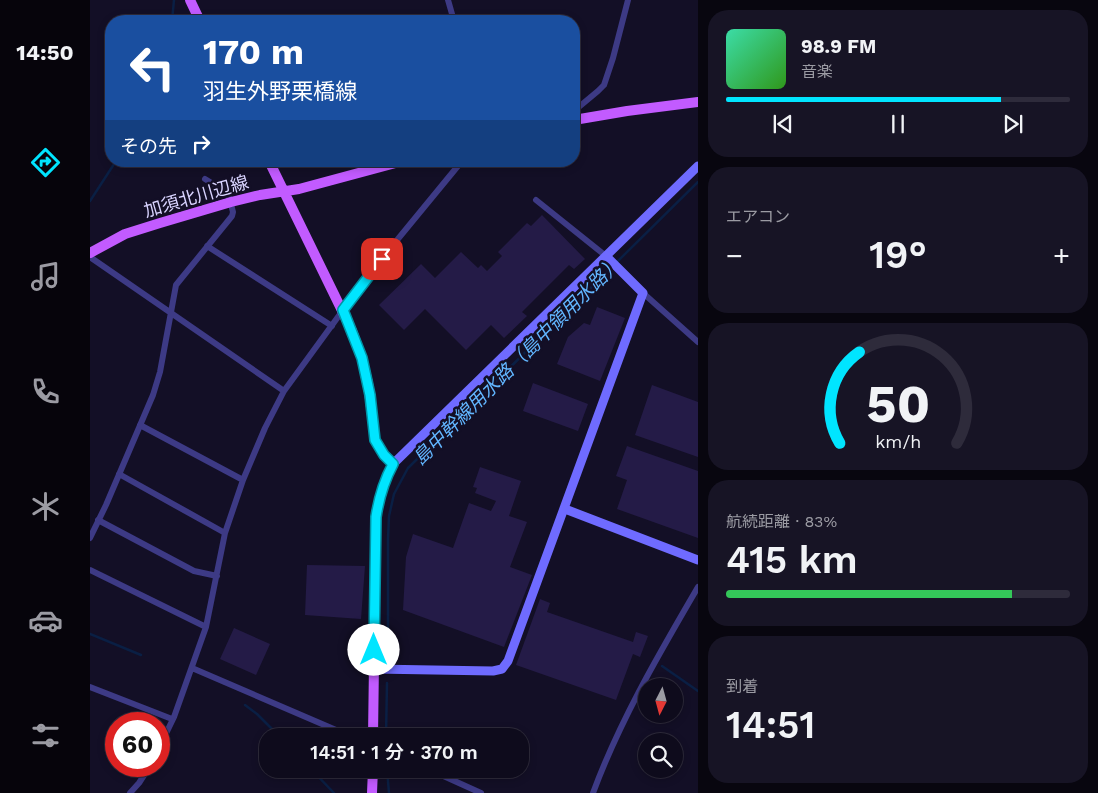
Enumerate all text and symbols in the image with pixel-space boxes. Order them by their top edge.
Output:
text: 170 m [203,31,304,73]
icon: left [120,35,185,100]
text: 98.9 FM [801,35,876,58]
text: 14:50 [16,40,74,65]
text: 音楽 [801,62,833,81]
text: 羽生外野栗橋線 [203,79,357,104]
icon: previous [769,110,797,138]
icon: pause [884,110,912,138]
icon: next [999,110,1027,138]
icon: right [187,130,215,158]
text: その先 [120,135,177,158]
icon: directions [28,145,63,180]
street label: 加須北川辺線 [141,171,251,221]
text: エアコン [726,207,790,226]
text: 19° [869,233,927,277]
pin [361,238,403,280]
text: − [726,239,743,272]
text: + [1053,239,1070,272]
icon: arrive [368,245,396,273]
water label: 島中幹線用水路（島中領用水路） [408,252,626,470]
icon: music [28,259,63,294]
icon: phone [28,374,63,409]
text: 50 [866,374,930,435]
text: km/h [875,431,921,452]
icon: climate [28,489,63,524]
text: 航続距離 · 83% [726,512,837,531]
text: 415 km [726,538,858,582]
icon: car [28,603,63,638]
position arrow [347,623,399,675]
text: 到着 [726,677,758,696]
north arrow [638,678,682,722]
map controls [638,678,683,778]
text: 14:51 [726,703,815,747]
speed limit sign: 60 [105,712,170,777]
icon: filters [28,718,63,753]
button: search [638,733,683,778]
text: 14:51 · 1 分 · 370 m [310,741,478,764]

